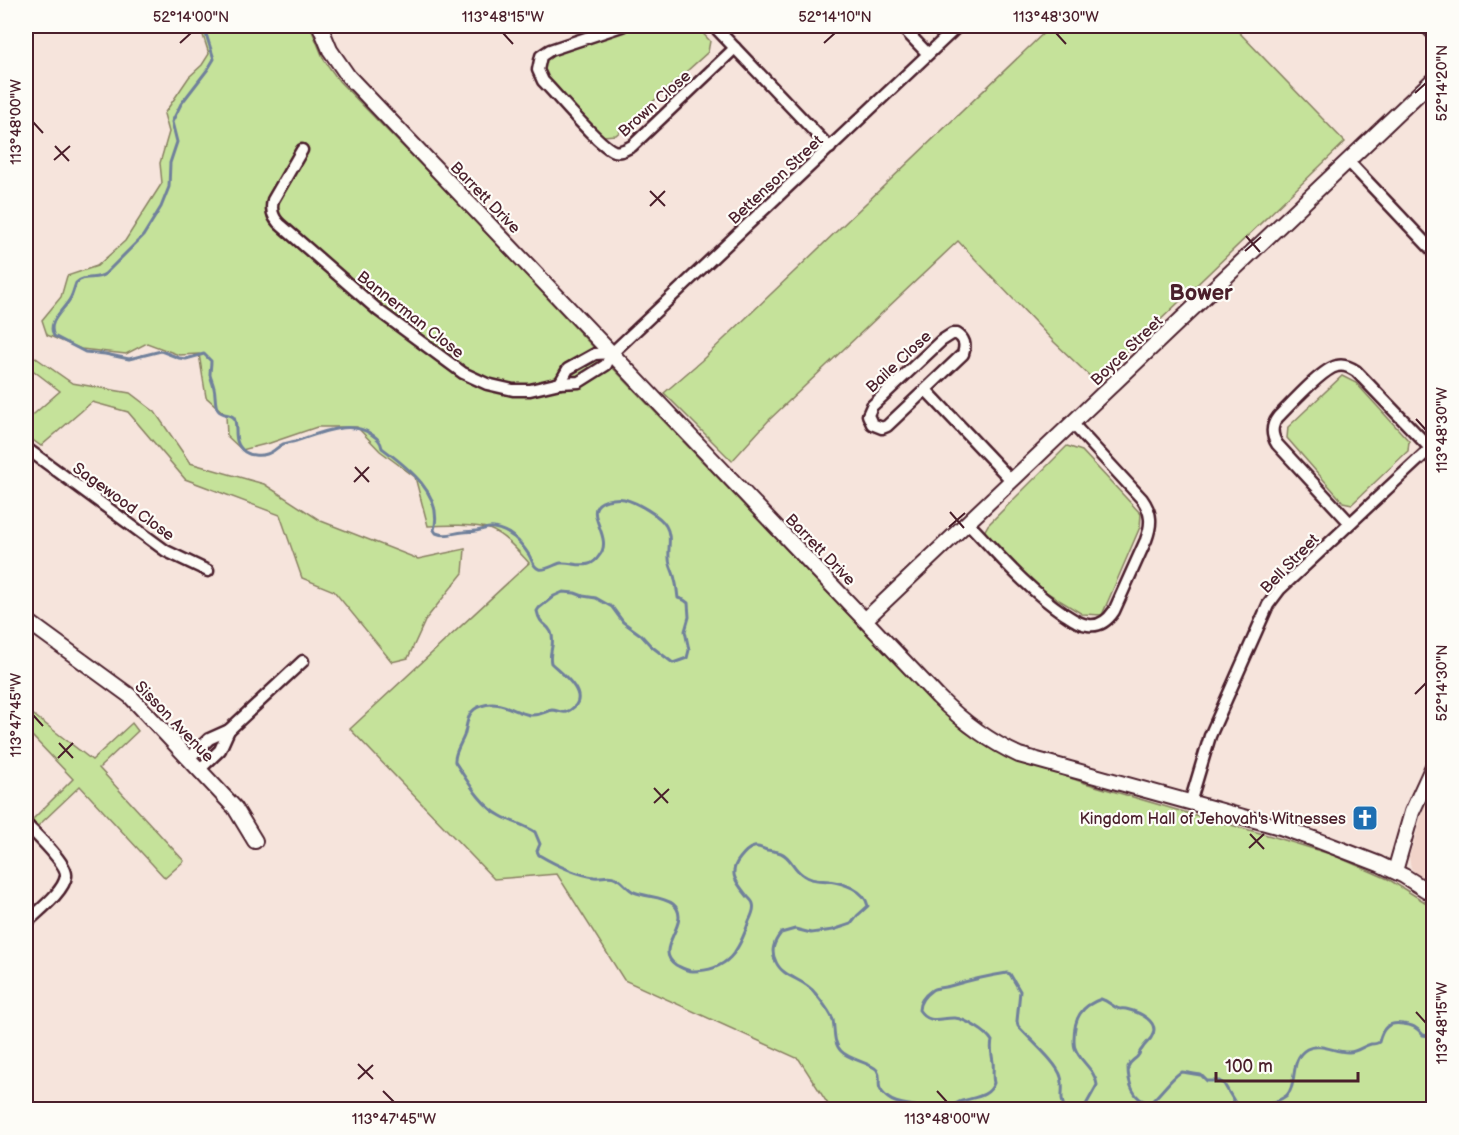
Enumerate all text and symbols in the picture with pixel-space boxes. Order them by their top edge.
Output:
text: 52°14'00"N [153,8,229,27]
text: 113°48'15"W [462,8,545,27]
text: 52°14'10"N [798,8,872,27]
text: 113°48'30"W [1013,8,1099,27]
text: 52°14'20"N [1433,45,1452,121]
street label: Brown Close [615,66,695,142]
text: 113°48'00"W [7,79,26,165]
street label: Bettenson Street [725,131,827,229]
street label: Barrett Drive [446,158,524,238]
street label: Bannerman Close [353,268,468,363]
district label: Bower [1169,280,1233,307]
street label: Boyce Street [1087,312,1167,390]
street label: Baile Close [862,327,936,397]
text: 113°48'30"W [1433,387,1452,473]
street label: Sagewood Close [69,459,178,546]
street label: Barrett Drive [781,510,859,590]
street label: Bell Street [1257,530,1323,598]
text: 52°14'30"N [1433,644,1452,722]
text: 113°47'45"W [7,673,26,757]
street label: Sisson Avenue [130,678,218,767]
church icon: Kingdom Hall of Jehovah's Witnesses [1350,803,1380,833]
place label: Kingdom Hall of Jehovah's Witnesses [1079,810,1346,829]
text: 113°48'15"W [1433,981,1452,1064]
scale bar [1216,1045,1358,1083]
text: 100 m [1225,1056,1273,1077]
text: 113°47'45"W [352,1110,436,1129]
text: 113°48'00"W [904,1110,990,1129]

